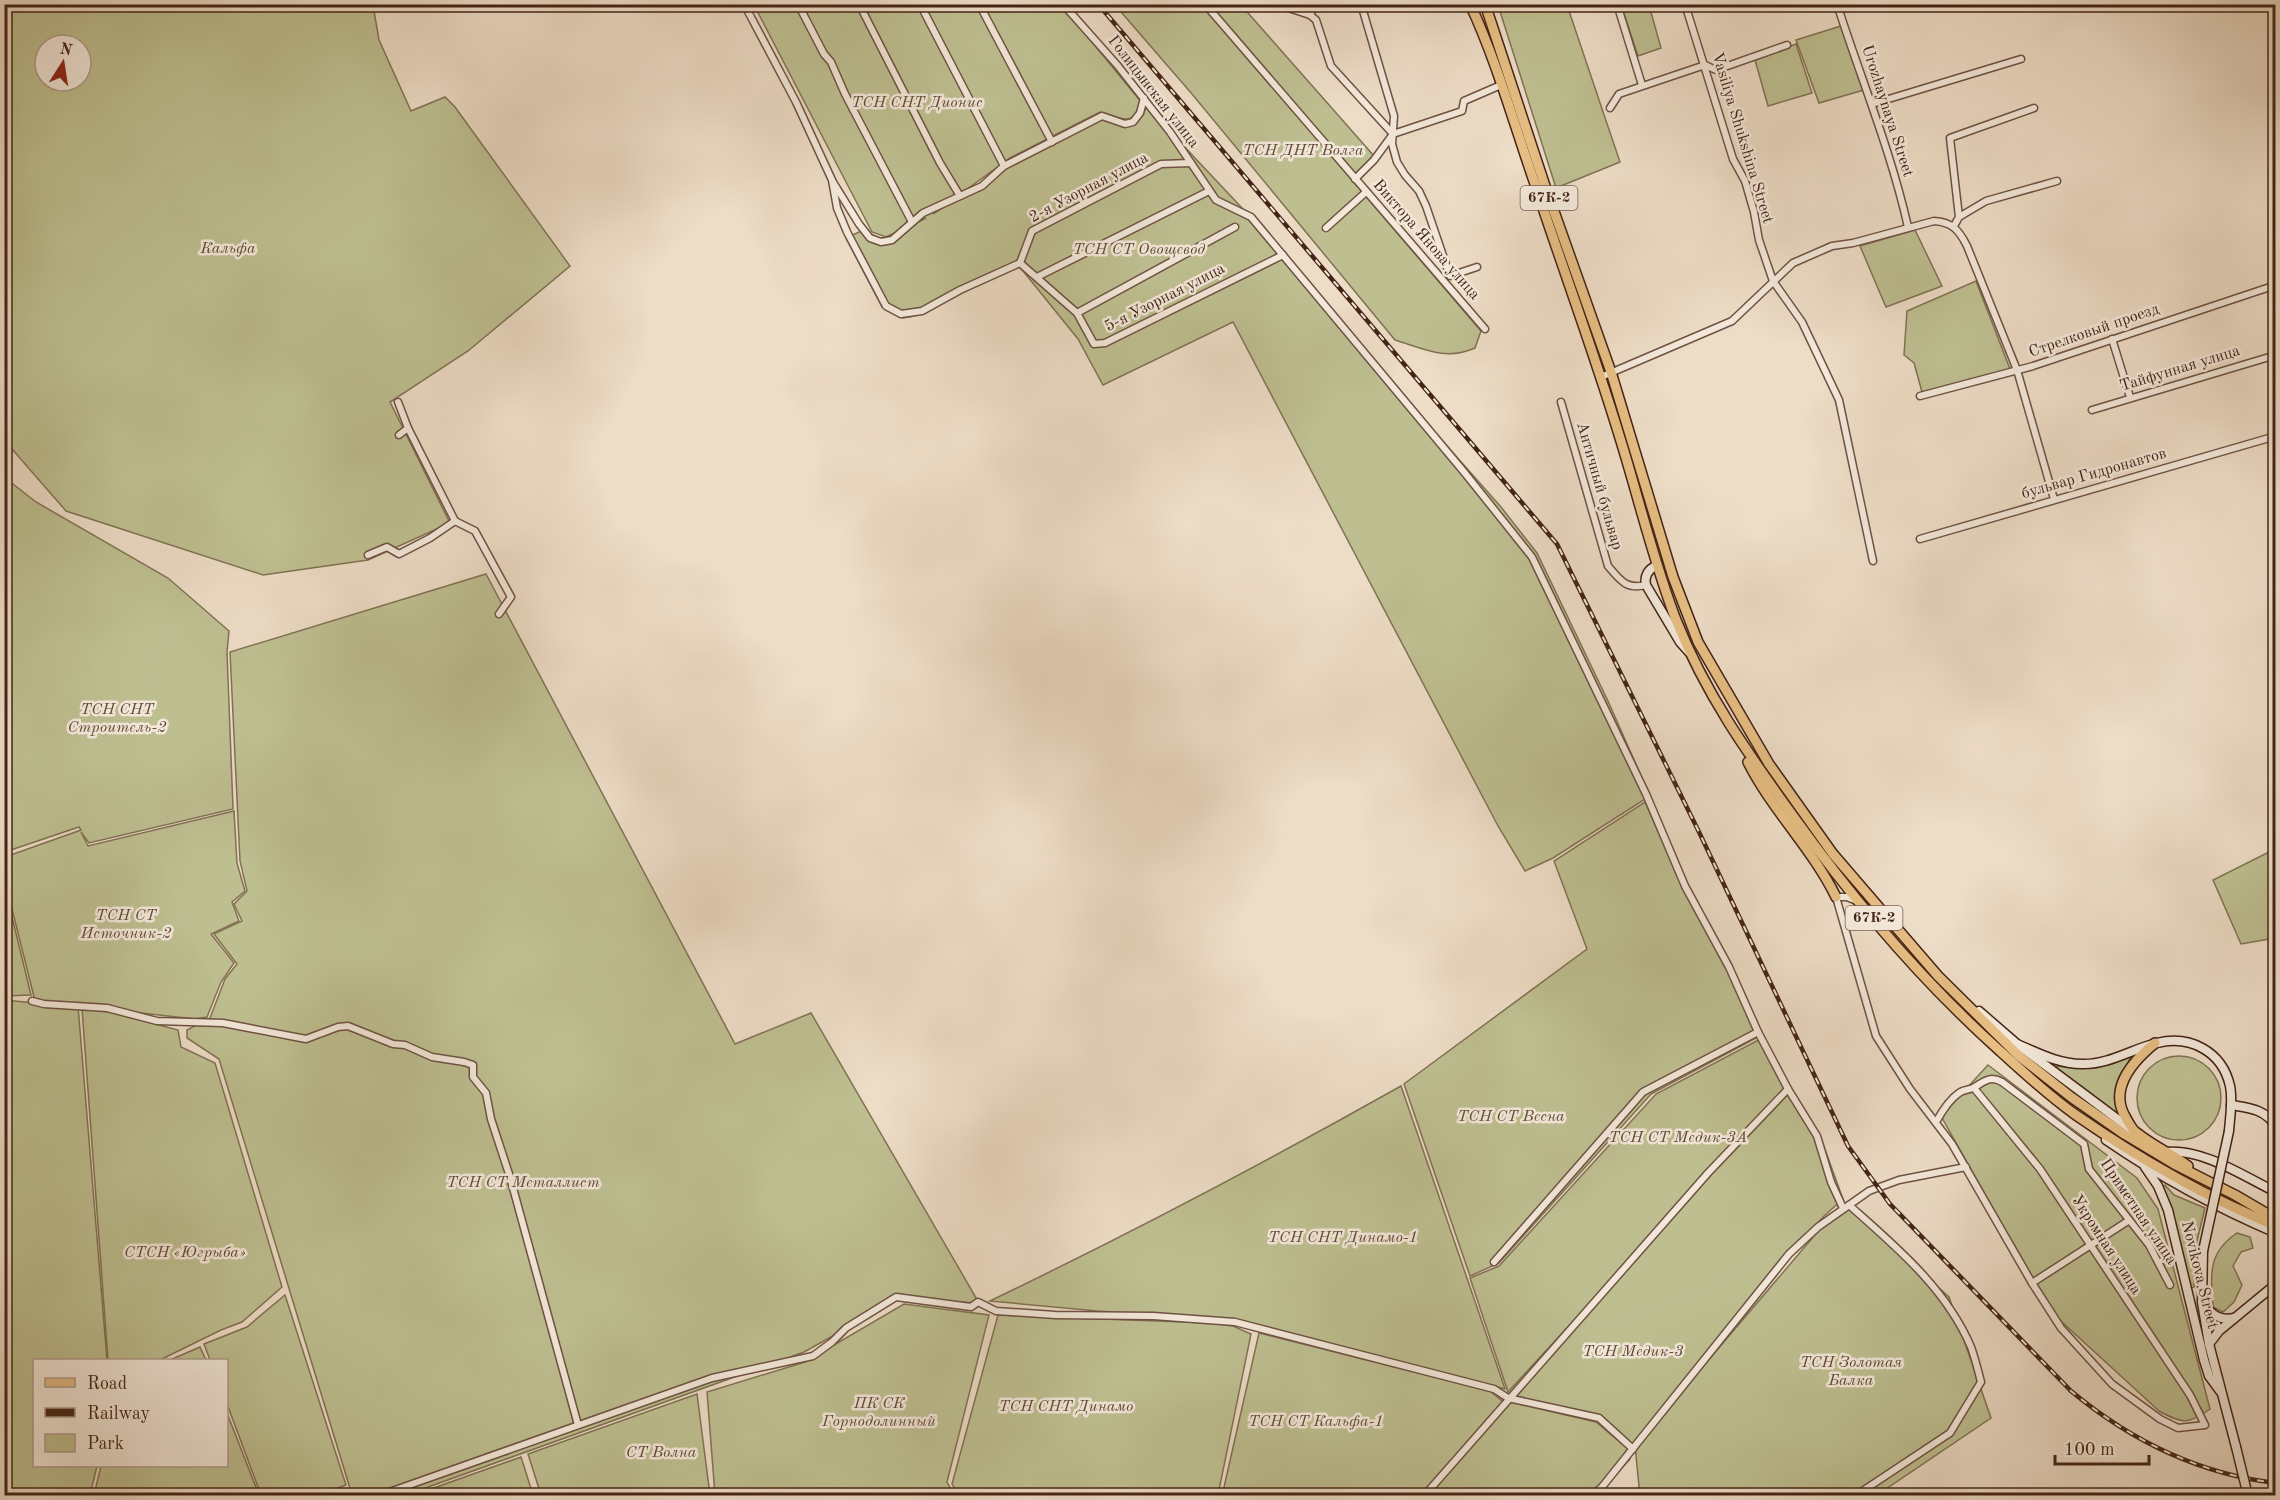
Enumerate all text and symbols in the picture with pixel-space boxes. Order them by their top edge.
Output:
north arrow [33,33,93,93]
street label: Голицынская улица [1104,33,1202,151]
text: N [58,41,74,60]
street label: Urozhaynaya Street [1858,43,1916,179]
street label: Vasiliya Shukshina Street [1708,50,1776,226]
park label: ТСН СНТ Дионис [851,95,983,111]
park label: ТСН ДНТ Волга [1242,143,1364,159]
street label: 2-я Узорная улица [1027,150,1151,226]
street label: Виктора Янова улица [1370,177,1482,303]
road number: 67К-2 [1520,186,1578,210]
park label: Кальфа [200,241,256,257]
park label: ТСН СТ Овощевод [1073,242,1205,258]
street label: 5-я Узорная улица [1102,261,1228,335]
street label: Стрелковый проезд [2027,301,2161,361]
street label: Тайфунная улица [2118,343,2242,395]
street label: Античный бульвар [1573,420,1625,552]
street label: бульвар Гидронавтов [2020,446,2168,502]
park label: ТСН СНТ Строитель-2 [67,702,167,736]
road number: 67К-2 [1846,906,1902,930]
park label: ТСН СТ Источник-2 [80,908,172,942]
park label: ТСН СТ Весна [1457,1109,1565,1125]
park label: ТСН СТ Медик-3А [1609,1130,1747,1146]
street label: Приметная улица [2097,1156,2179,1268]
park label: ТСН СТ Металлист [446,1175,600,1191]
street label: Укромная улица [2068,1192,2144,1298]
street label: Novikova Street [2178,1219,2220,1331]
park label: ТСН СНТ Динамо-1 [1268,1230,1418,1246]
park label: СТСН «Югрыба» [124,1245,246,1261]
park label: ТСН Медик-3 [1583,1344,1683,1360]
park label: ТСН Золотая Балка [1800,1355,1903,1389]
legend [33,1359,228,1467]
text: Road [87,1375,127,1393]
park label: ПК СК Горнодолинный [821,1396,936,1430]
park label: ТСН СНТ Динамо [999,1399,1133,1415]
text: Railway [87,1405,150,1423]
park label: ТСН СТ Кальфа-1 [1248,1414,1384,1430]
scale bar [2055,1428,2150,1466]
text: Park [87,1435,124,1453]
text: 100 m [2064,1441,2115,1459]
park label: СТ Волна [626,1445,697,1461]

